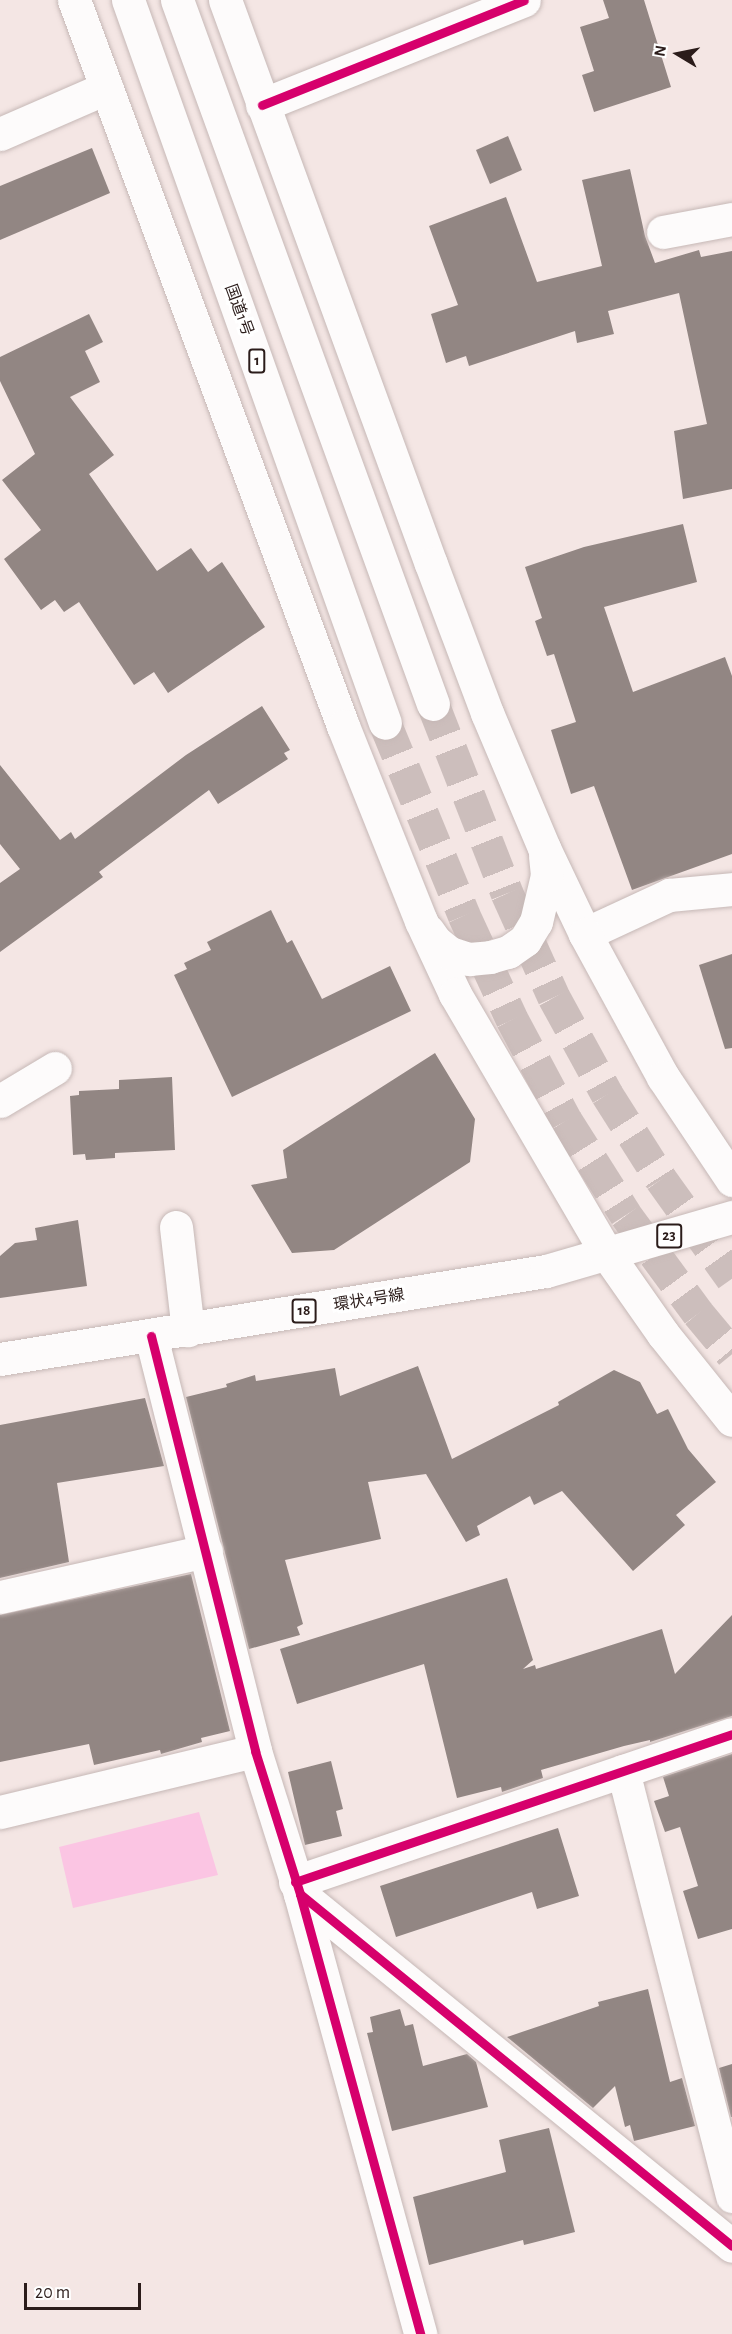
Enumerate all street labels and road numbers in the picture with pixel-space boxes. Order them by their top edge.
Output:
street label: 国道1号 [221,282,257,338]
road number: 1 [248,349,266,373]
road number: 23 [656,1224,682,1248]
street label: 環状4号線 [332,1285,406,1315]
road number: 18 [290,1299,318,1323]

